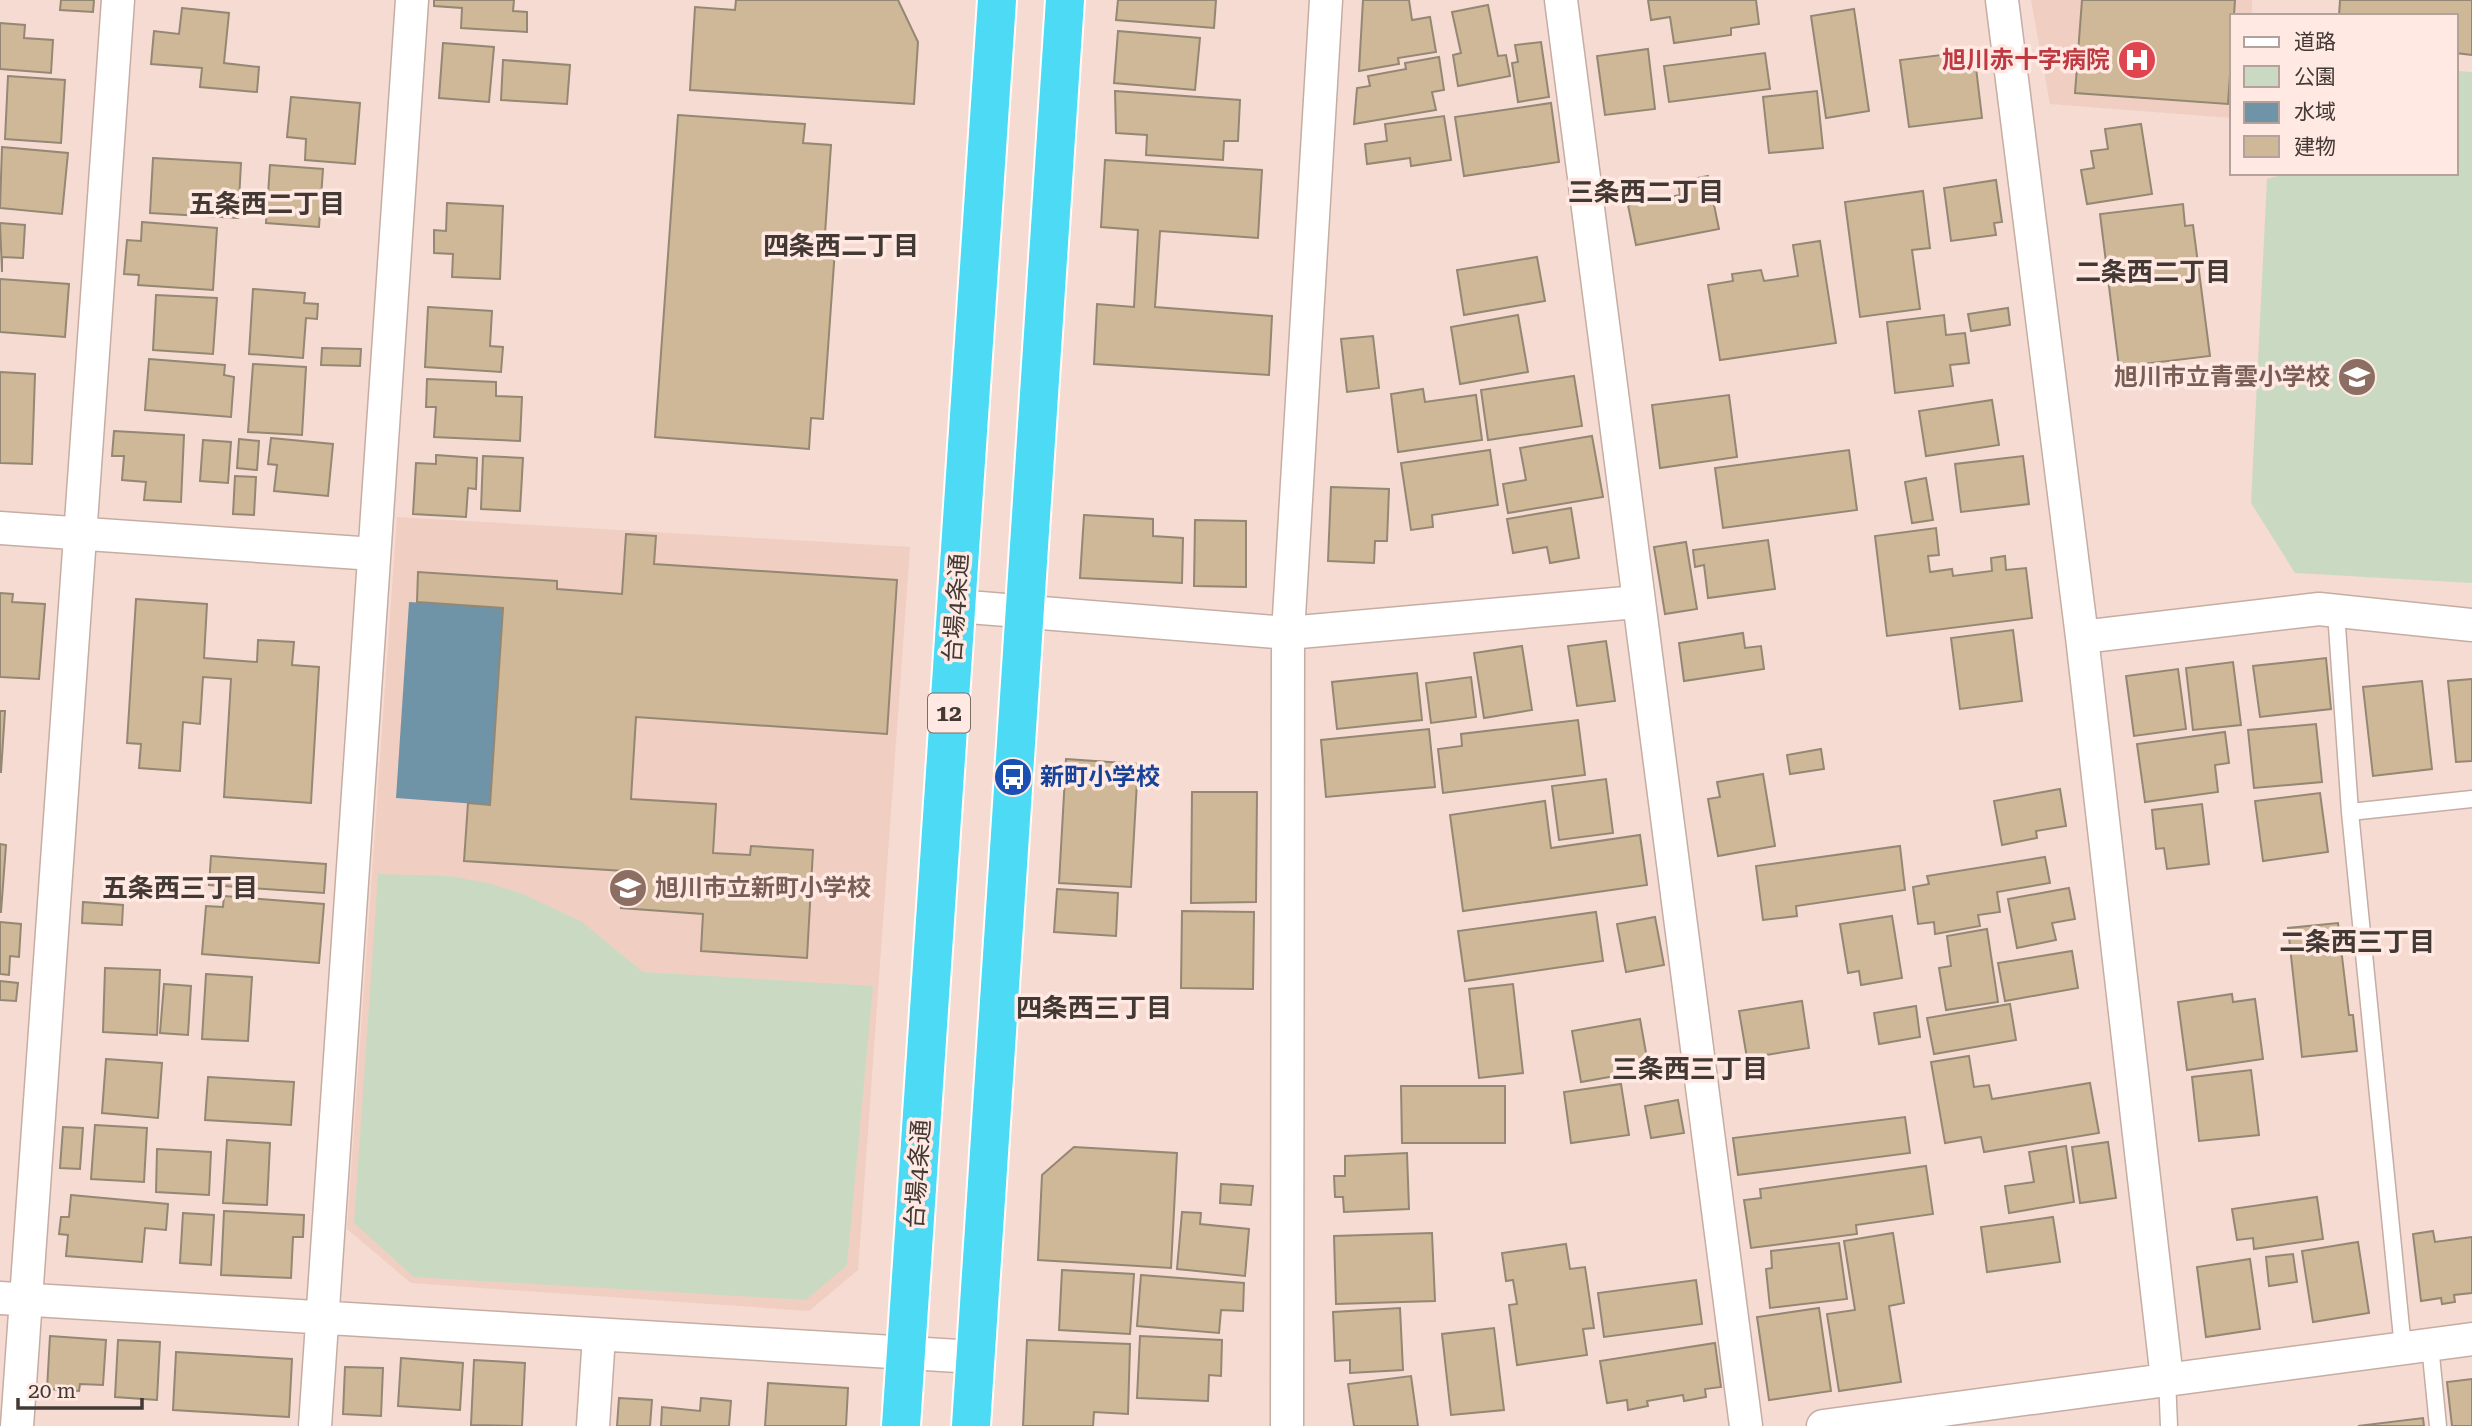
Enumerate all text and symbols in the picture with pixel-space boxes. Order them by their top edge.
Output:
legend [2230,14,2458,175]
text: 道路 [2294,30,2336,54]
hospital icon: 旭川赤十字病院 [2116,39,2158,81]
place label: 旭川赤十字病院 [1942,46,2110,74]
text: 公園 [2294,65,2336,89]
text: 水域 [2294,100,2336,124]
text: 建物 [2294,135,2336,159]
district label: 三条西二丁目 [1568,177,1724,207]
district label: 五条西二丁目 [189,189,345,219]
district label: 四条西二丁目 [763,231,919,261]
district label: 二条西二丁目 [2075,257,2231,287]
school or university icon: 旭川市立青雲小学校 [2336,356,2378,398]
place label: 旭川市立青雲小学校 [2114,363,2330,391]
street label: 台場4条通 [938,552,974,664]
road number: 12 [928,694,970,733]
bus stop icon: 新町小学校 [992,756,1034,798]
place label: 新町小学校 [1040,763,1160,791]
school or university icon: 旭川市立新町小学校 [607,867,649,909]
district label: 五条西三丁目 [102,873,258,903]
place label: 旭川市立新町小学校 [655,874,871,902]
district label: 二条西三丁目 [2279,927,2435,957]
district label: 四条西三丁目 [1016,993,1172,1023]
district label: 三条西三丁目 [1612,1054,1768,1084]
street label: 台場4条通 [900,1118,936,1230]
scale bar [18,1366,142,1410]
text: 20 m [28,1379,76,1403]

